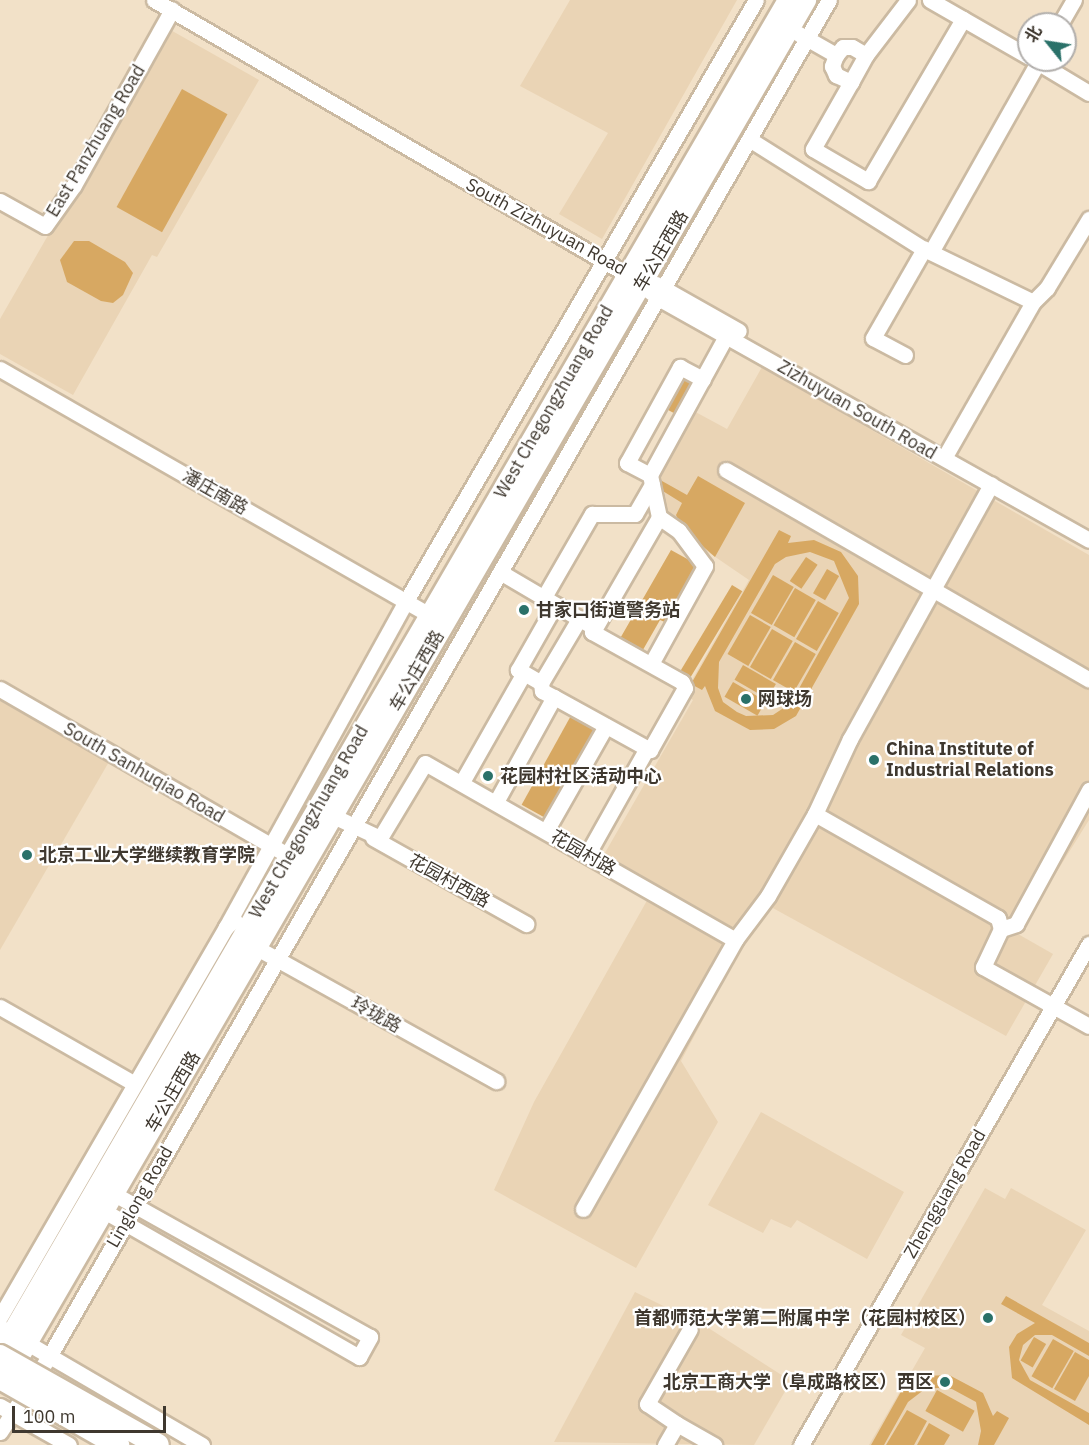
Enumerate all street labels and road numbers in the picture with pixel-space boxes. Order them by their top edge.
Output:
street label: East Panzhuang Road [42,61,150,221]
street label: South Zizhuyuan Road [462,174,630,280]
street label: 车公庄西路 [629,207,693,295]
street label: West Chegongzhuang Road [490,302,618,502]
street label: Zizhuyuan South Road [774,356,940,464]
street label: 潘庄南路 [178,465,252,519]
street label: 车公庄西路 [385,627,449,715]
street label: South Sanhuqiao Road [60,718,228,828]
street label: West Chegongzhuang Road [245,722,373,922]
street label: 花园村路 [546,826,620,880]
street label: 花园村西路 [404,850,494,912]
street label: 玲珑路 [347,992,405,1038]
street label: 车公庄西路 [141,1048,205,1136]
street label: Zhengguang Road [899,1126,991,1262]
street label: Linglong Road [102,1142,178,1252]

